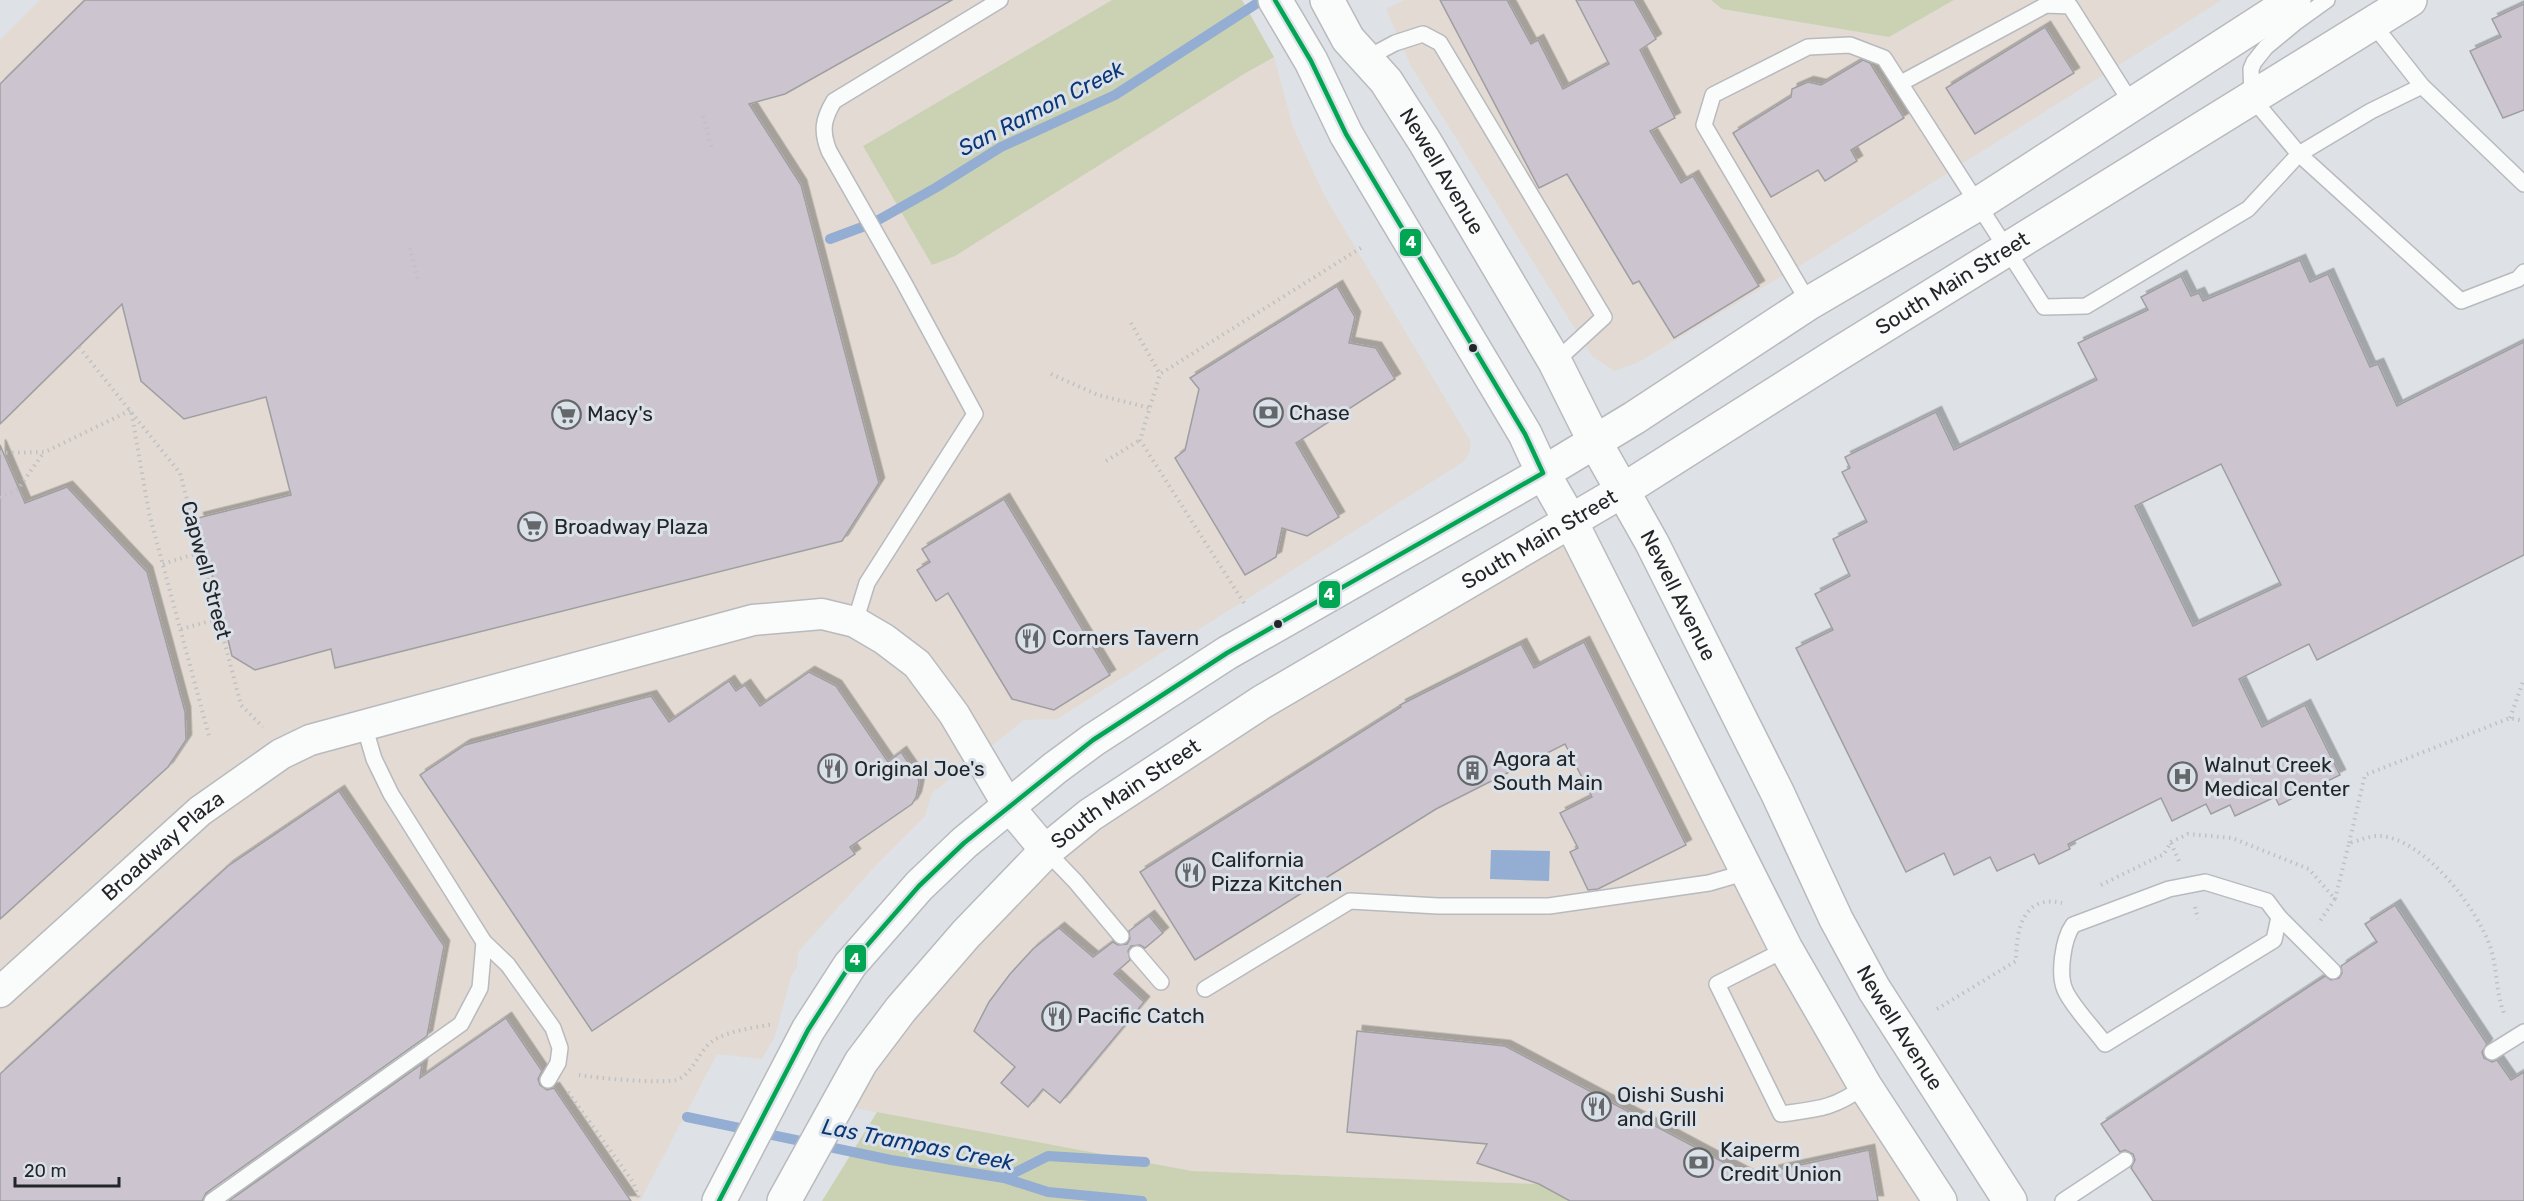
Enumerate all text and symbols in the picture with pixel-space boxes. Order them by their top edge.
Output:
water label: San Ramon Creek [954,55,1129,162]
street label: Newell Avenue [1395,103,1490,239]
street label: South Main Street [1871,226,2033,340]
line badge: 4 [1399,228,1422,257]
text: 4 [1406,233,1417,252]
unlabelled marker [1467,342,1479,354]
bank icon: Chase [1252,397,1284,429]
supermarket icon: Macy's [550,398,582,430]
place label: Chase [1289,400,1350,425]
place label: Macy's [587,401,653,426]
street label: South Main Street [1457,484,1621,594]
street label: Capwell Street [176,498,237,642]
supermarket icon: Broadway Plaza [517,511,549,543]
place label: Broadway Plaza [554,514,708,539]
street label: Newell Avenue [1635,526,1722,665]
line badge: 4 [1318,580,1341,609]
text: 4 [1324,585,1335,604]
unlabelled marker [1272,618,1284,630]
restaurant icon: Corners Tavern [1015,622,1047,654]
place label: Corners Tavern [1052,625,1199,650]
street label: South Main Street [1046,733,1205,854]
place label: Agora at South Main [1493,746,1603,795]
place label: Walnut Creek Medical Center [2204,752,2350,801]
restaurant icon: Original Joe's [817,753,849,785]
building icon: Agora at South Main [1456,755,1488,787]
place label: Original Joe's [854,756,985,781]
hospital icon: Walnut Creek Medical Center [2167,761,2199,793]
street label: Broadway Plaza [96,785,229,906]
place label: California Pizza Kitchen [1211,847,1342,896]
restaurant icon: California Pizza Kitchen [1174,856,1206,888]
line badge: 4 [844,944,867,973]
text: 4 [850,950,861,969]
street label: Newell Avenue [1852,961,1949,1095]
restaurant icon: Pacific Catch [1040,1000,1072,1032]
place label: Pacific Catch [1077,1003,1205,1028]
place label: Oishi Sushi and Grill [1617,1082,1724,1131]
restaurant icon: Oishi Sushi and Grill [1580,1091,1612,1123]
water label: Las Trampas Creek [820,1113,1017,1176]
place label: Kaiperm Credit Union [1720,1137,1842,1186]
bank icon: Kaiperm Credit Union [1683,1146,1715,1178]
scale bar [15,1150,118,1188]
text: 20 m [24,1160,66,1182]

